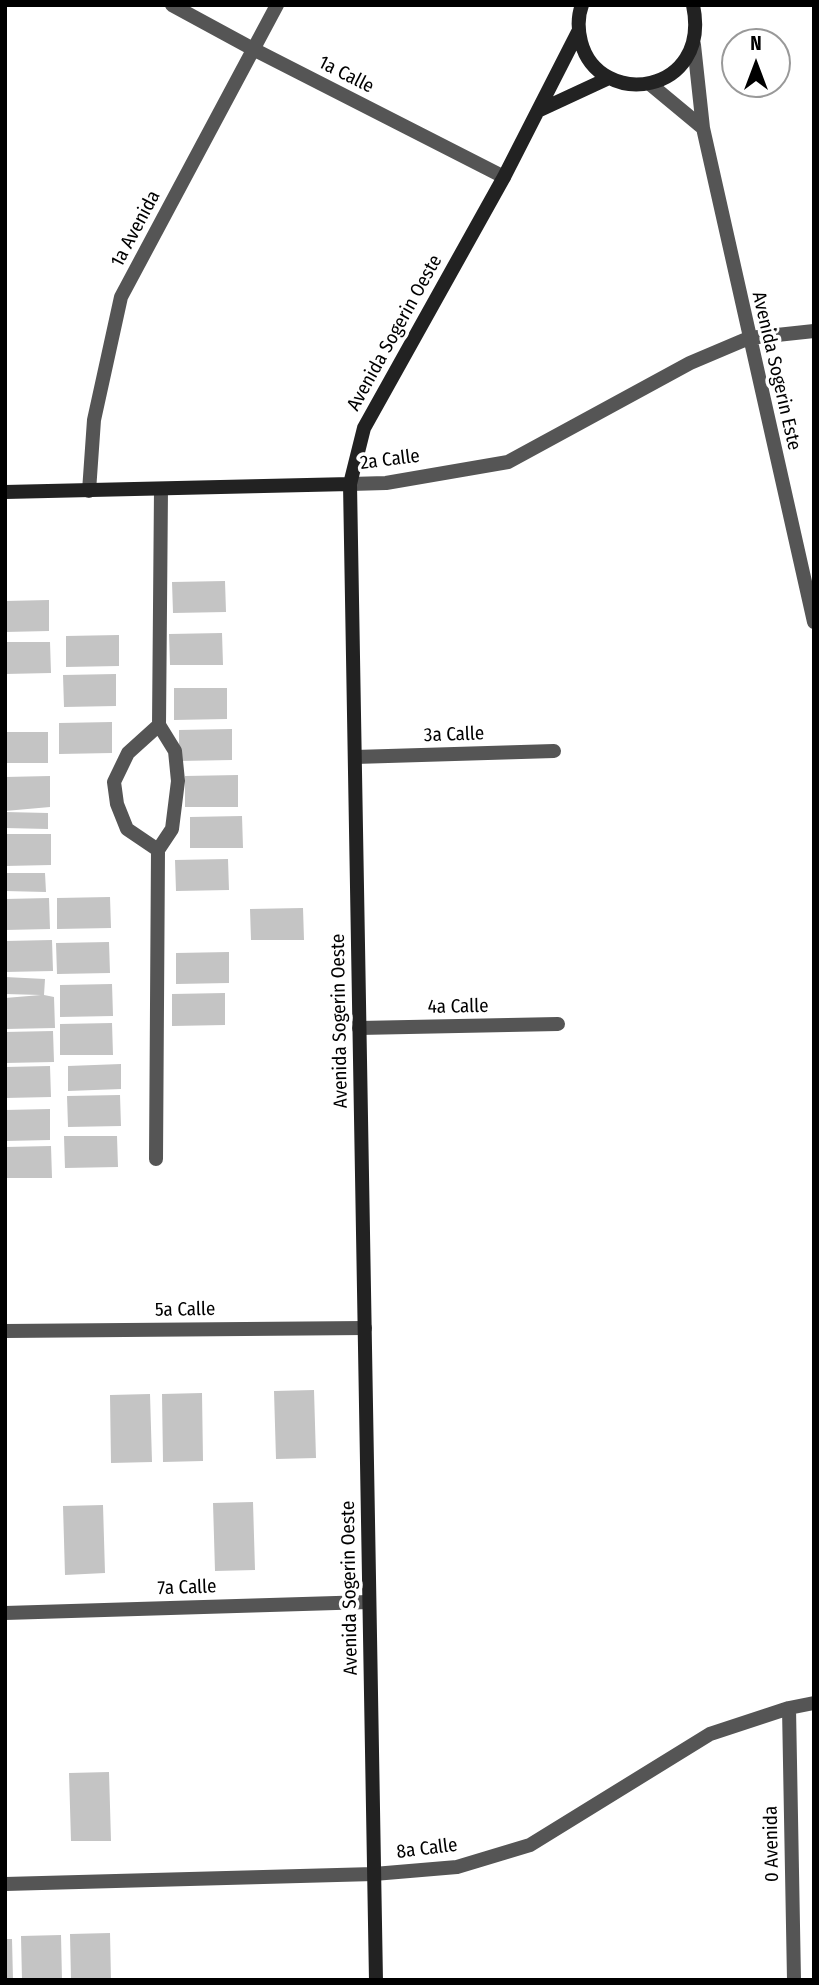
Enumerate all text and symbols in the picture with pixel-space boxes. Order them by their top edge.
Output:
north arrow [721,28,791,98]
text: N [750,32,762,55]
street label: 1a Calle [314,51,378,99]
street label: 1a Avenida [106,187,166,271]
street label: Avenida Sogerin Oeste [343,251,447,415]
street label: Avenida Sogerin Este [747,289,805,453]
street label: 2a Calle [359,445,421,475]
street label: 3a Calle [423,723,485,747]
street label: Avenida Sogerin Oeste [327,934,353,1108]
street label: 4a Calle [427,995,489,1019]
street label: 5a Calle [155,1298,215,1322]
street label: Avenida Sogerin Oeste [337,1501,363,1675]
street label: 7a Calle [157,1576,217,1600]
street label: 0 Avenida [760,1806,784,1882]
street label: 8a Calle [395,1834,459,1864]

